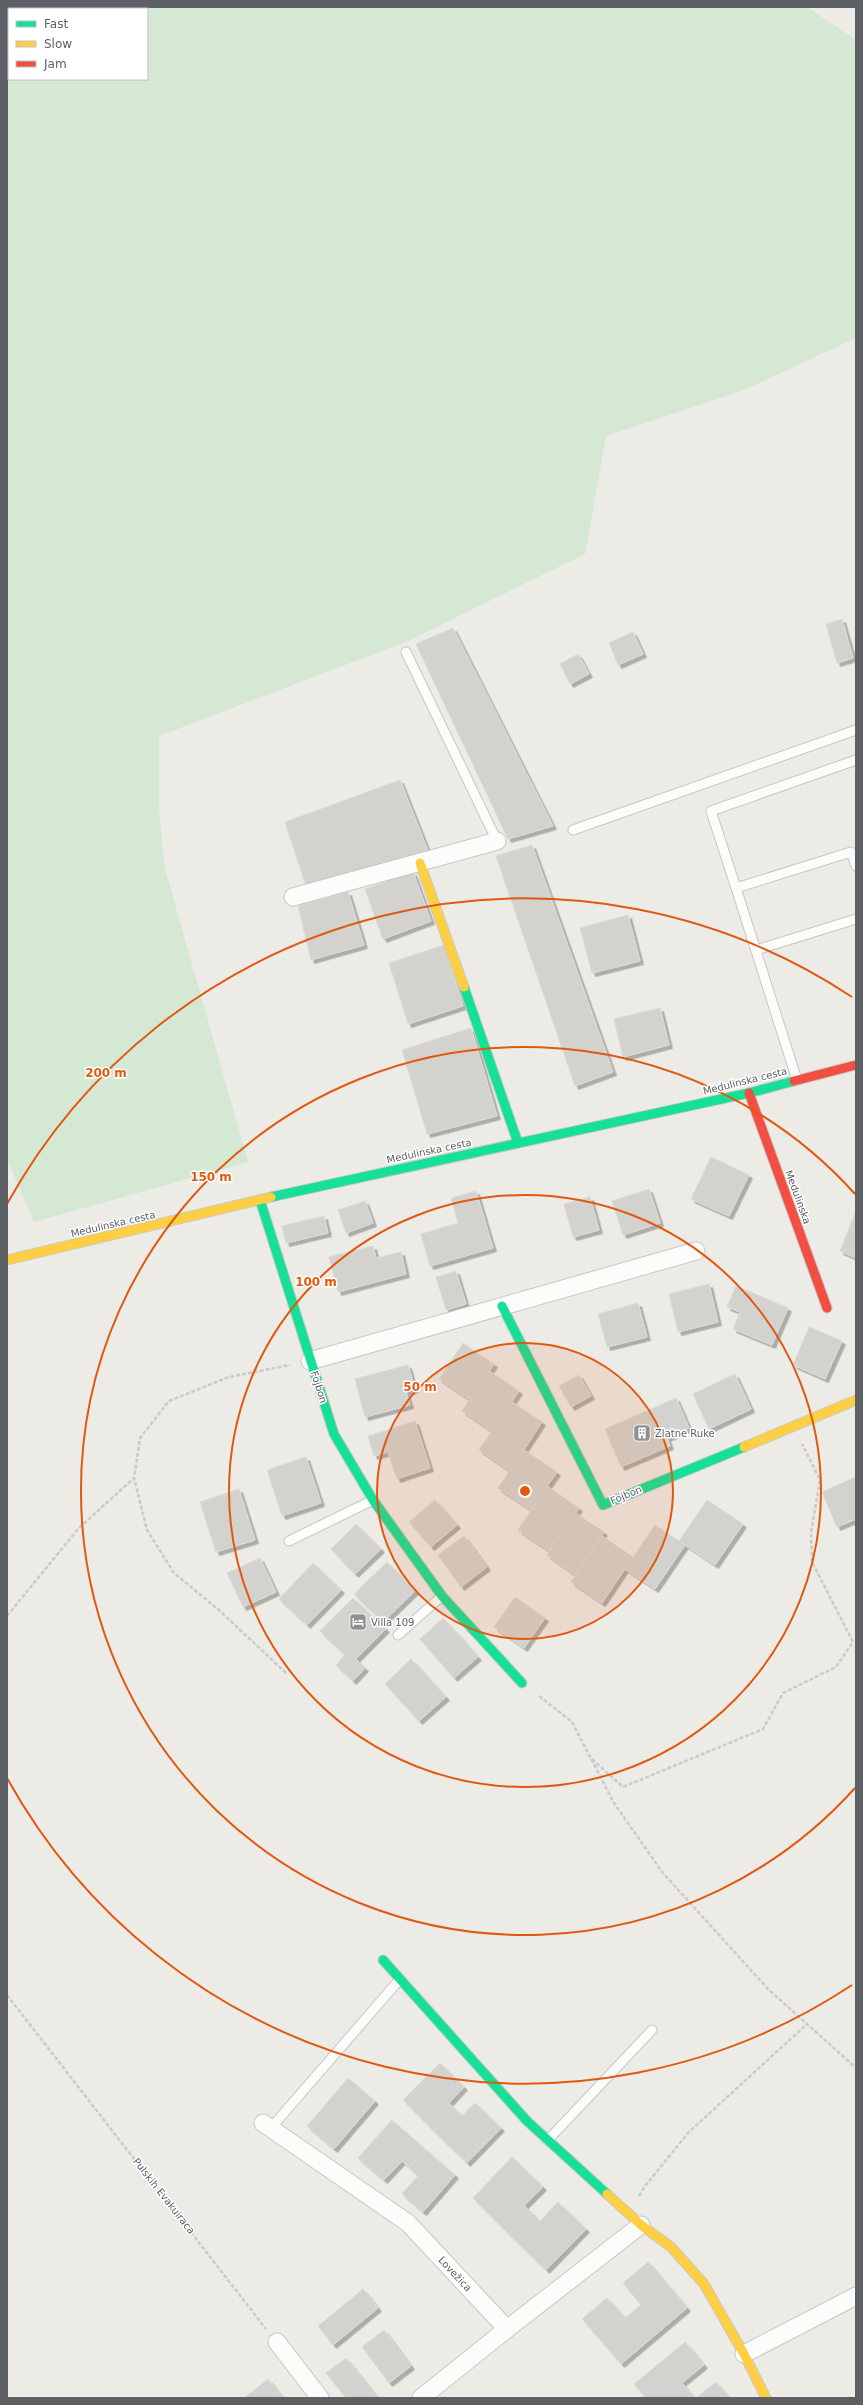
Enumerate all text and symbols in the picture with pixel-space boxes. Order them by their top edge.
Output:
legend [8,8,148,80]
text: Fast [44,17,68,31]
text: Slow [44,37,72,51]
text: Jam [43,57,67,71]
street label: Medulinska cesta [702,1065,788,1097]
text: 200 m [85,1066,127,1080]
street label: Medulinska cesta [386,1137,472,1165]
street label: Medulinska [783,1169,813,1225]
text: 150 m [190,1170,232,1184]
street label: Medulinska cesta [70,1209,156,1239]
text: 100 m [295,1275,337,1289]
street label: Fojbon [309,1370,329,1404]
text: 50 m [403,1380,437,1394]
building icon: Zlatne Ruke [632,1423,652,1443]
place label: Zlatne Ruke [655,1428,715,1439]
street label: Fojbon [609,1483,643,1507]
centre of rings [518,1484,532,1498]
hotel icon: Villa 109 [348,1612,368,1632]
place label: Villa 109 [371,1617,414,1628]
street label: Pulskih Evakuiraca [131,2156,197,2236]
street label: Lovežica [436,2254,474,2294]

